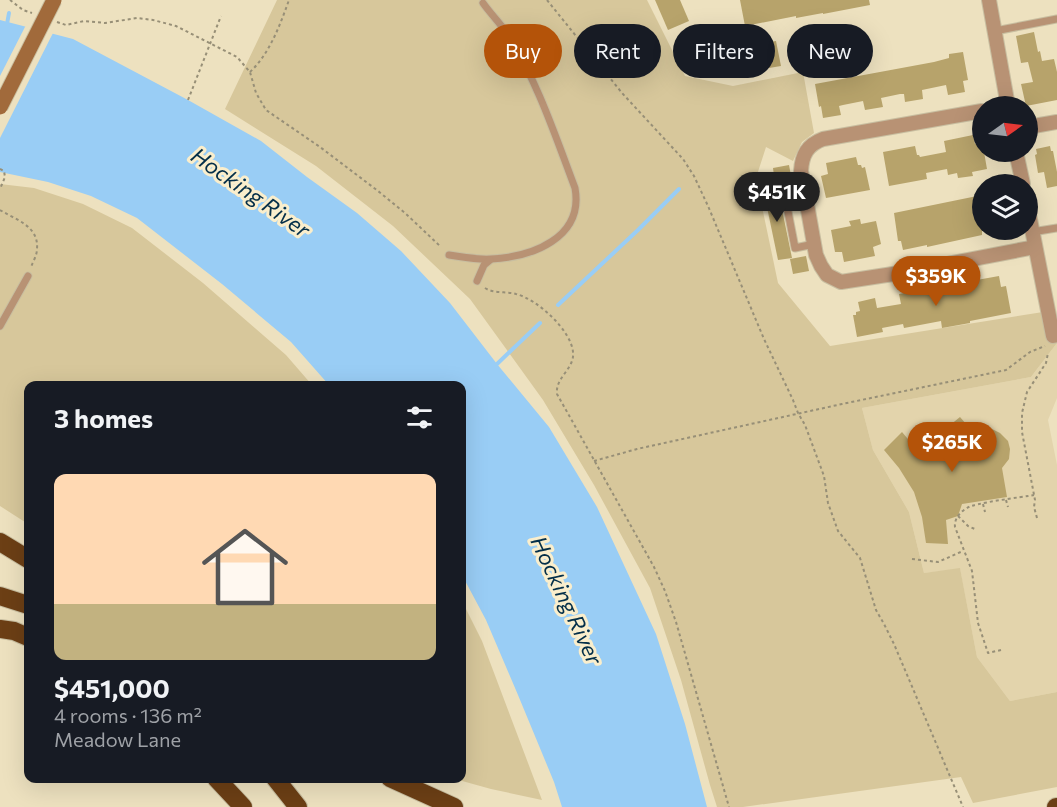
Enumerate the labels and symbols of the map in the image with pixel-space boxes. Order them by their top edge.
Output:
north arrow [972,96,1038,162]
water label: Hocking River [186,141,317,244]
pin: $451K [735,172,819,223]
pin: $359K [894,256,978,307]
pin: $265K [910,422,994,473]
water label: Hocking River [525,531,609,670]

